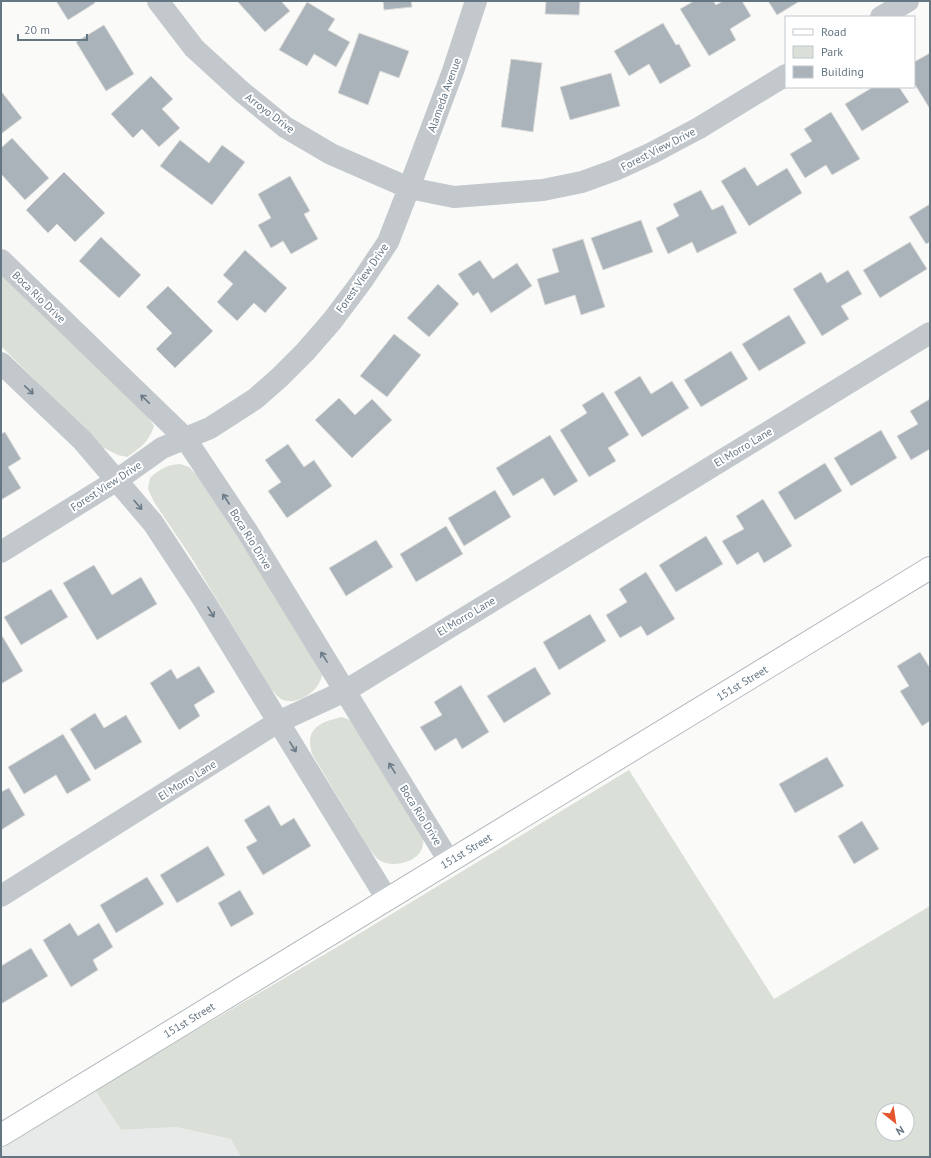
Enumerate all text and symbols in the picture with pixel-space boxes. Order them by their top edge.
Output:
scale bar [18,16,87,42]
legend [785,16,915,88]
text: 20 m [24,22,50,37]
text: Road [821,24,846,39]
text: Park [821,44,843,59]
street label: Alameda Avenue [424,56,464,134]
text: Building [821,64,864,79]
street label: Arroyo Drive [243,90,298,136]
street label: Forest View Drive [618,124,698,174]
street label: Forest View Drive [333,240,391,316]
street label: Boca Rio Drive [9,268,69,326]
one-way arrow [24,385,34,395]
one-way arrow [140,394,150,404]
street label: El Morro Lane [711,424,775,470]
street label: Forest View Drive [68,458,145,514]
one-way arrow [222,494,230,505]
one-way arrow [133,499,142,510]
street label: Boca Rio Drive [227,506,275,572]
street label: El Morro Lane [434,593,498,639]
one-way arrow [207,606,215,618]
one-way arrow [320,651,328,663]
street label: 151st Street [714,662,770,704]
one-way arrow [290,741,298,753]
street label: El Morro Lane [156,756,219,803]
one-way arrow [388,762,396,774]
street label: Boca Rio Drive [397,782,445,848]
street label: 151st Street [438,830,494,872]
street label: 151st Street [161,999,217,1041]
north arrow [875,1102,915,1142]
text: N [893,1123,907,1139]

